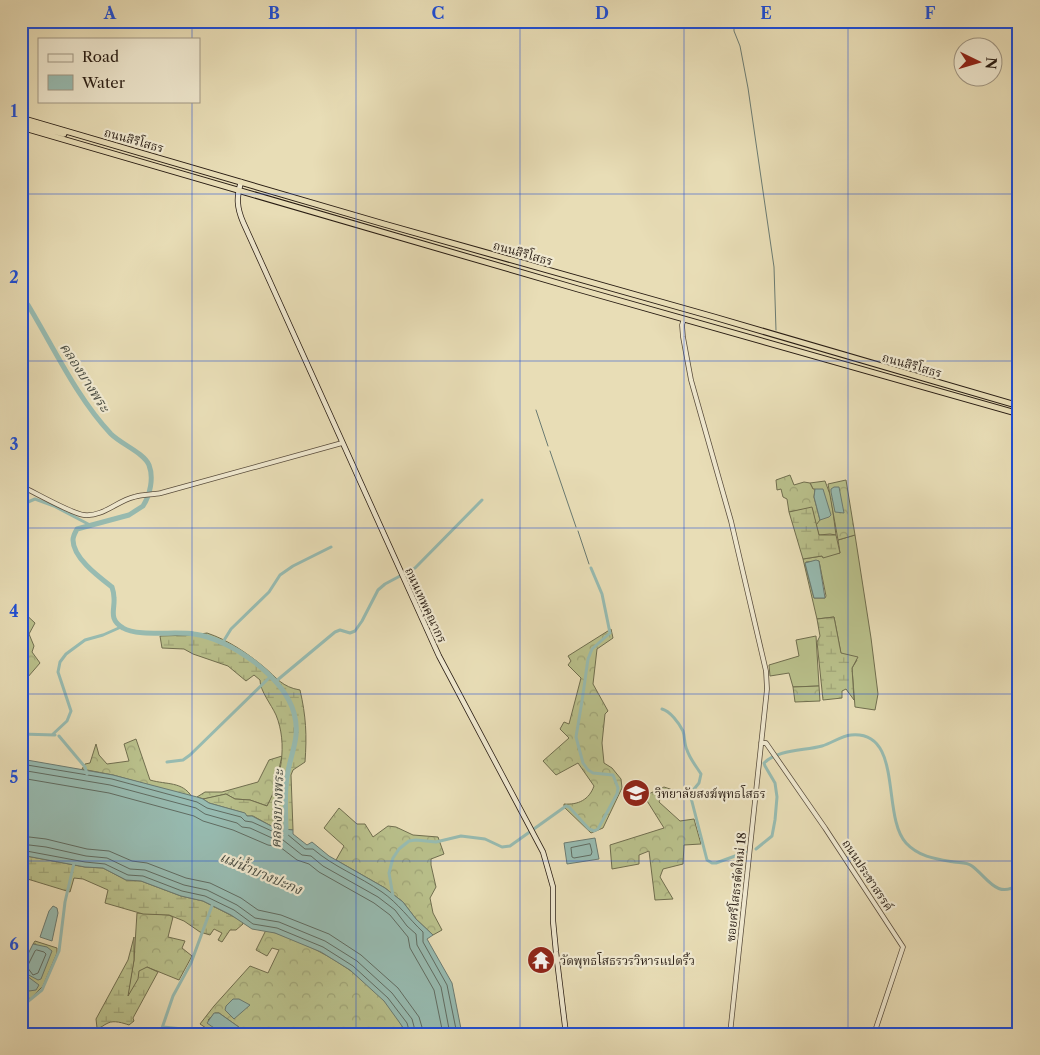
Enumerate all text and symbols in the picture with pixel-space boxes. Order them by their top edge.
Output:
text: A [103,3,117,23]
text: B [268,3,280,23]
text: C [432,3,444,23]
text: D [595,3,609,23]
text: E [760,3,772,23]
text: F [925,3,936,23]
legend [38,38,200,102]
north arrow [952,38,1002,88]
text: Road [82,47,119,66]
text: N [981,56,1000,70]
text: Water [81,73,126,92]
text: 1 [10,101,18,121]
street label: ถนนสิริโสธร [103,123,166,156]
street label: ถนนสิริโสธร [492,236,555,269]
text: 2 [9,267,19,287]
water label: คลองบางพระ [56,339,115,416]
street label: ถนนสิริโสธร [881,348,944,381]
text: 3 [9,434,19,454]
street label: ถนนเทพคุณากร [401,565,450,646]
text: 4 [9,601,19,621]
text: 5 [10,767,19,787]
water label: คลองบางพระ [267,768,287,849]
school or university icon: วิทยาลัยสงฆ์พุทธโสธร [621,778,651,808]
place label: วิทยาลัยสงฆ์พุทธโสธร [655,785,766,802]
street label: ซอยศรีโสธรตัดใหม่ 18 [722,831,749,943]
street label: ถนนประชาสรรค์ [839,836,897,914]
water label: แม่น้ำบางปะกง [217,847,306,899]
text: 6 [9,934,19,954]
temple icon: วัดพุทธโสธรวรวิหารแปดริ้ว [526,945,556,975]
place label: วัดพุทธโสธรวรวิหารแปดริ้ว [560,952,695,969]

